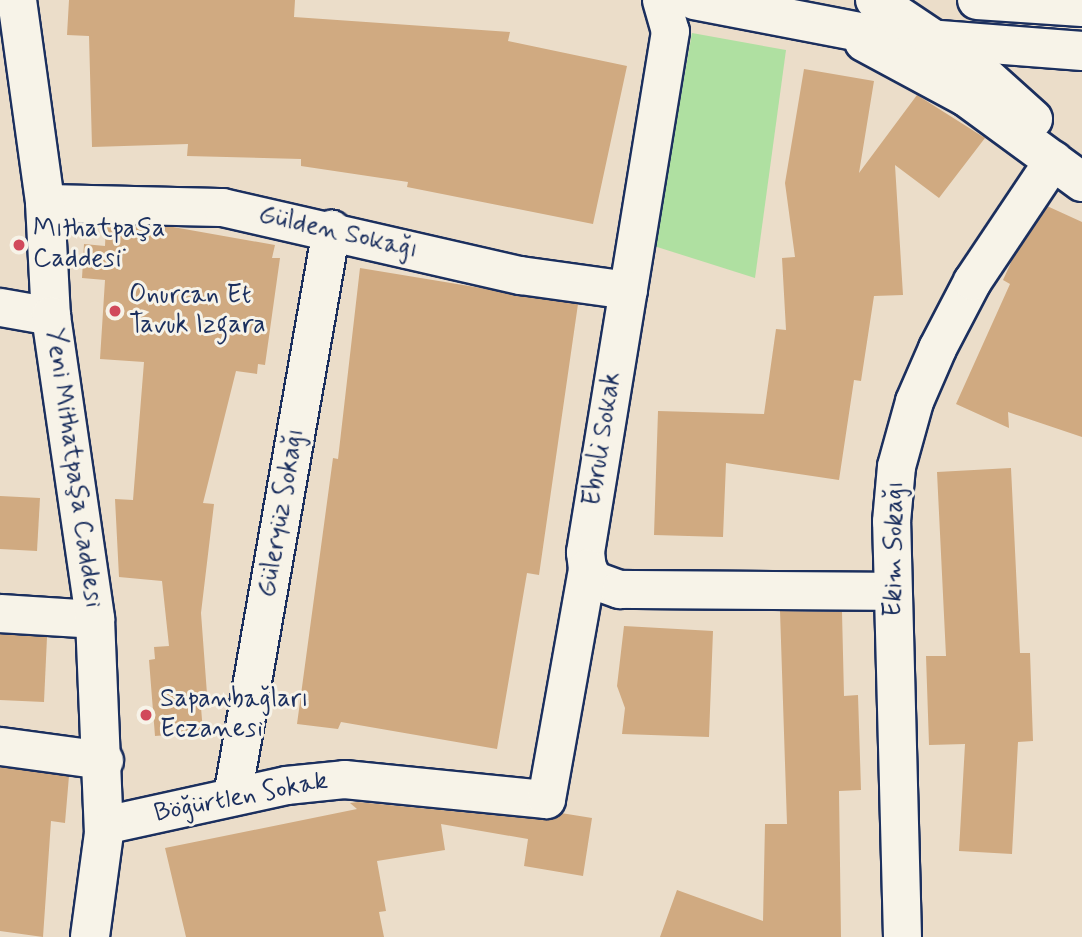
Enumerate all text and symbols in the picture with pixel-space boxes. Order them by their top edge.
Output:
street label: Gülden Sokağı [257,200,419,266]
place label: Mi̇thatpaşa Caddesi̇ [33,214,165,276]
marker: Mi̇thatpaşa Caddesi̇ [11,237,27,253]
place label: Onurcan Et Tavuk Izgara [129,280,274,342]
marker: Onurcan Et Tavuk Izgara [107,303,123,319]
street label: Yeni Mithatpaşa Caddesi [38,325,108,611]
street label: Ebruli Sokak [577,370,629,508]
street label: Güleryüz Sokağı [252,425,312,601]
street label: Ekim Sokağı [878,480,912,618]
place label: Sapanbağları Eczanesi [160,684,308,746]
marker: Sapanbağları Eczanesi [138,707,154,723]
street label: Böğürtlen Sokak [152,766,330,830]

